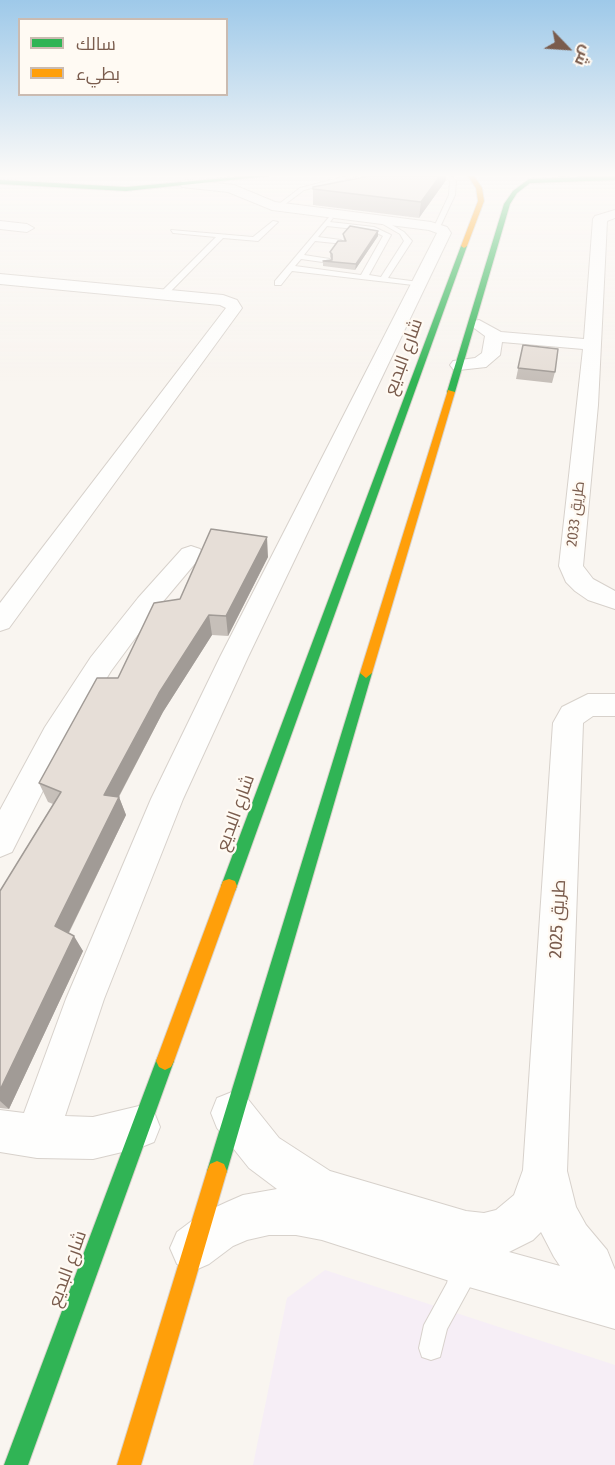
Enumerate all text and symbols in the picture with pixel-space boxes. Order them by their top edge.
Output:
legend [18,18,228,96]
north arrow [537,18,597,78]
text: سالك [76,33,116,55]
text: ش [571,42,597,69]
text: بطيء [76,63,120,85]
street label: شارع البديع [380,316,428,398]
street label: طريق 2033 [563,480,589,548]
street label: شارع البديع [212,772,260,854]
street label: طريق 2025 [545,879,571,959]
street label: شارع البديع [44,1228,92,1310]

